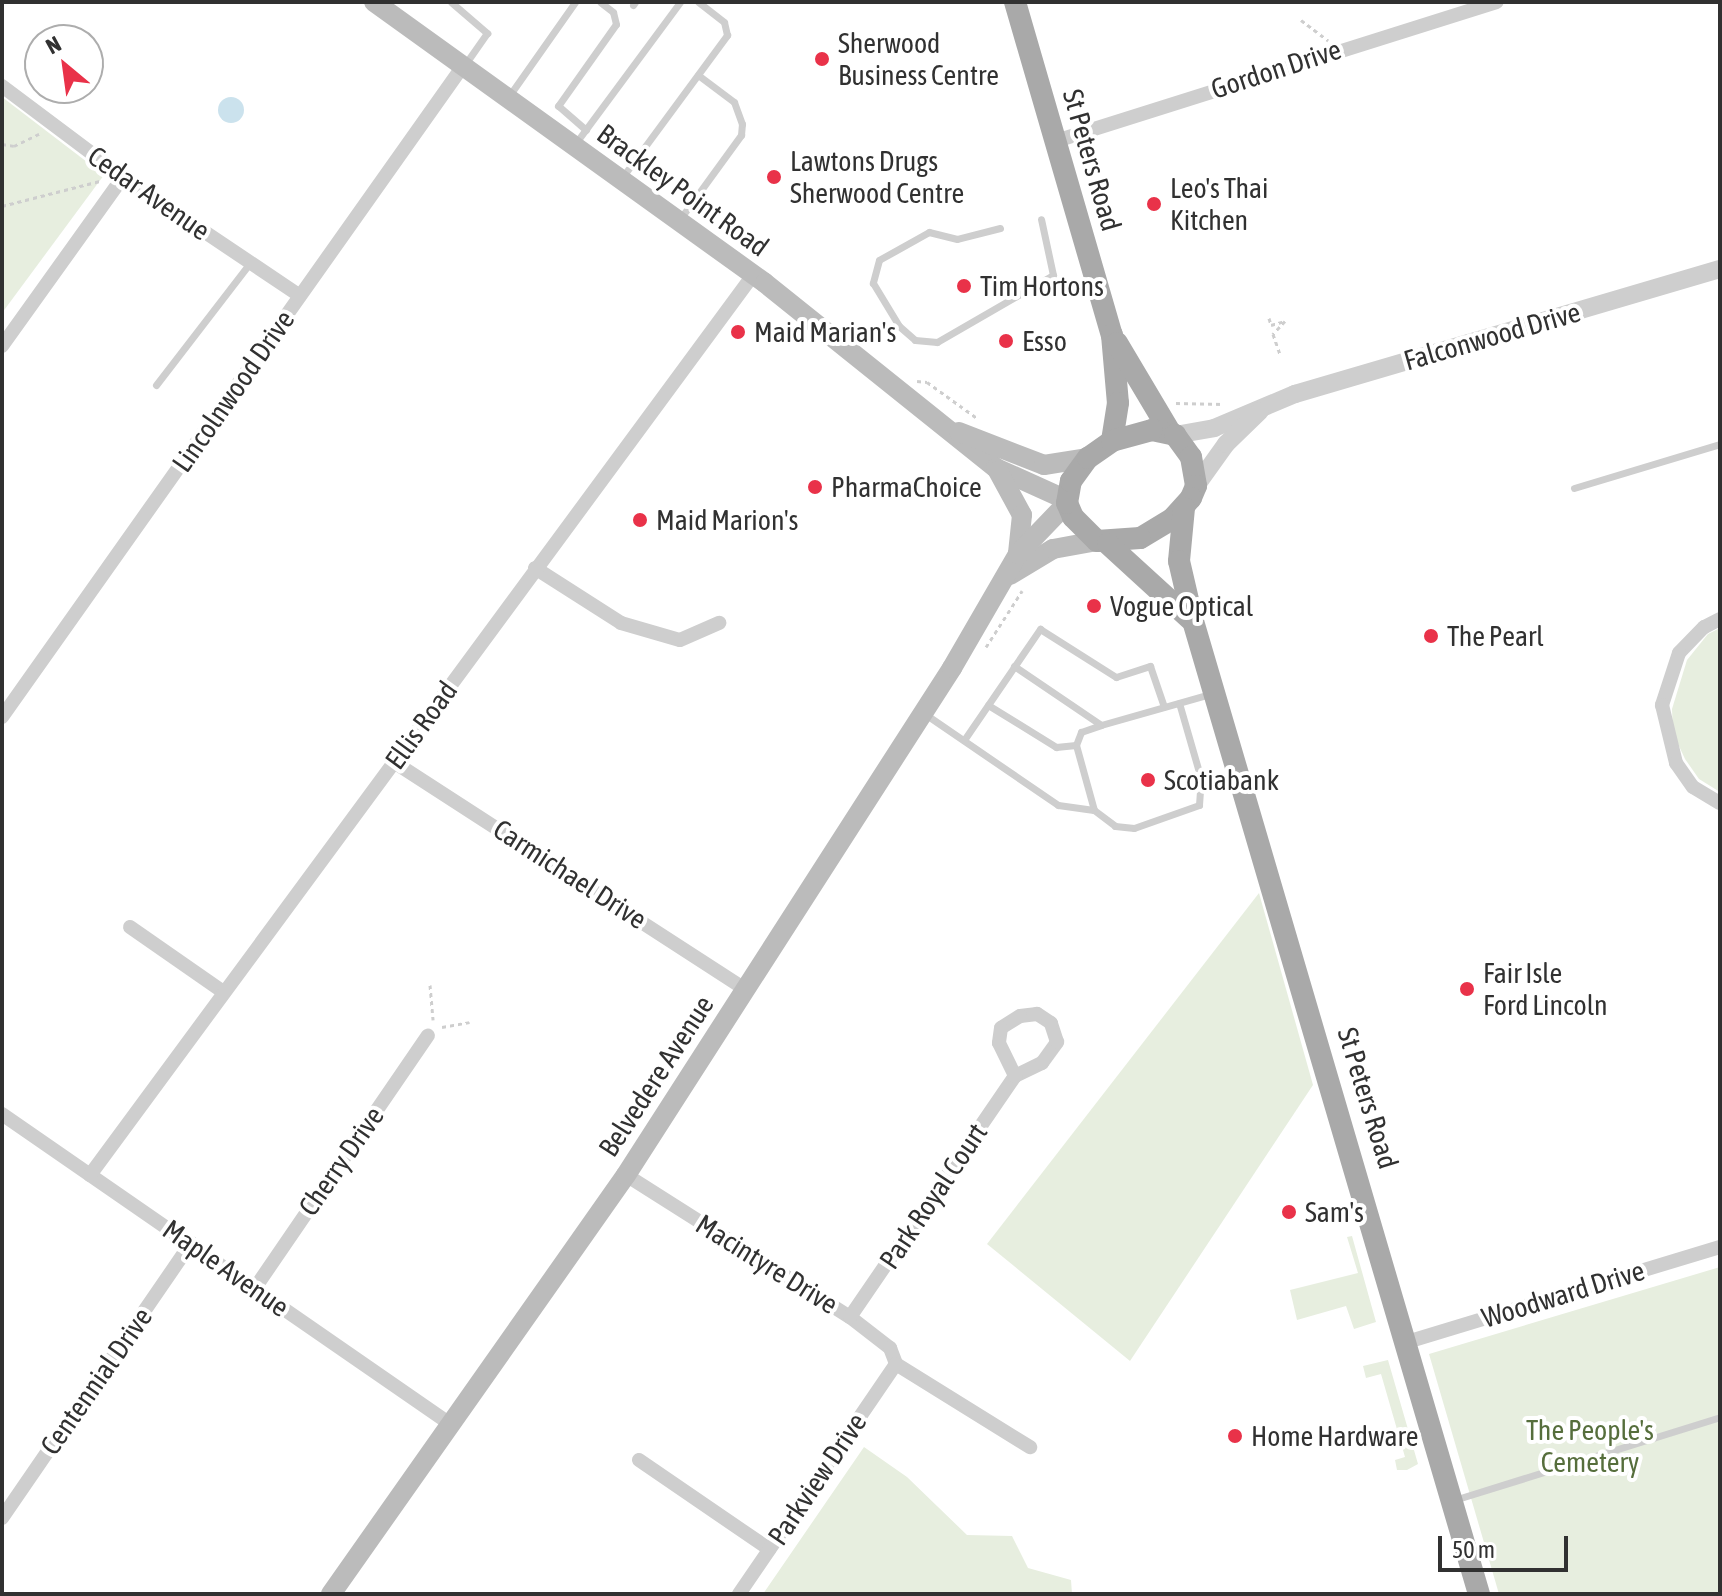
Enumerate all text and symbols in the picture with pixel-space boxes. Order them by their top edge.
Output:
north arrow [24,24,104,104]
place label: Sherwood Business Centre [838,26,999,92]
text: N [41,30,65,59]
street label: Gordon Drive [1207,32,1345,106]
marker: Sherwood Business Centre [813,50,831,68]
street label: St Peters Road [1056,85,1128,235]
street label: Brackley Point Road [591,117,775,263]
street label: Cedar Avenue [82,139,216,247]
place label: Lawtons Drugs Sherwood Centre [790,144,964,210]
marker: Lawtons Drugs Sherwood Centre [765,168,783,186]
place label: Leo's Thai Kitchen [1170,171,1269,237]
marker: Leo's Thai Kitchen [1145,195,1163,213]
place label: Tim Hortons [980,269,1104,303]
marker: Tim Hortons [955,277,973,295]
street label: Falconwood Drive [1400,295,1584,377]
street label: Lincolnwood Drive [165,304,301,478]
place label: Maid Marian's [754,315,896,349]
marker: Maid Marian's [729,323,747,341]
place label: Esso [1022,324,1067,358]
marker: Esso [997,332,1015,350]
place label: PharmaChoice [831,470,982,504]
marker: PharmaChoice [806,478,824,496]
place label: Maid Marion's [656,503,798,537]
marker: Maid Marion's [631,511,649,529]
place label: Vogue Optical [1110,589,1253,623]
marker: Vogue Optical [1085,597,1103,615]
place label: The Pearl [1447,619,1544,653]
marker: The Pearl [1422,627,1440,645]
street label: Ellis Road [378,675,464,775]
place label: Scotiabank [1164,763,1279,797]
marker: Scotiabank [1139,771,1157,789]
street label: Carmichael Drive [487,812,653,936]
place label: Fair Isle Ford Lincoln [1483,956,1608,1022]
marker: Fair Isle Ford Lincoln [1458,980,1476,998]
street label: Belvedere Avenue [591,989,721,1163]
street label: St Peters Road [1331,1023,1405,1173]
street label: Cherry Drive [291,1100,391,1222]
street label: Park Royal Court [872,1117,994,1275]
place label: Sam's [1305,1195,1364,1229]
marker: Sam's [1280,1203,1298,1221]
street label: Macintyre Drive [690,1207,844,1321]
street label: Maple Avenue [156,1212,296,1324]
street label: Woodward Drive [1478,1253,1648,1335]
street label: Centennial Drive [33,1301,159,1461]
street label: Parkview Drive [761,1407,873,1551]
park label: The People's Cemetery [1526,1413,1654,1479]
place label: Home Hardware [1251,1419,1418,1453]
marker: Home Hardware [1226,1427,1244,1445]
scale bar [1442,1520,1572,1570]
text: 50 m [1452,1536,1495,1563]

